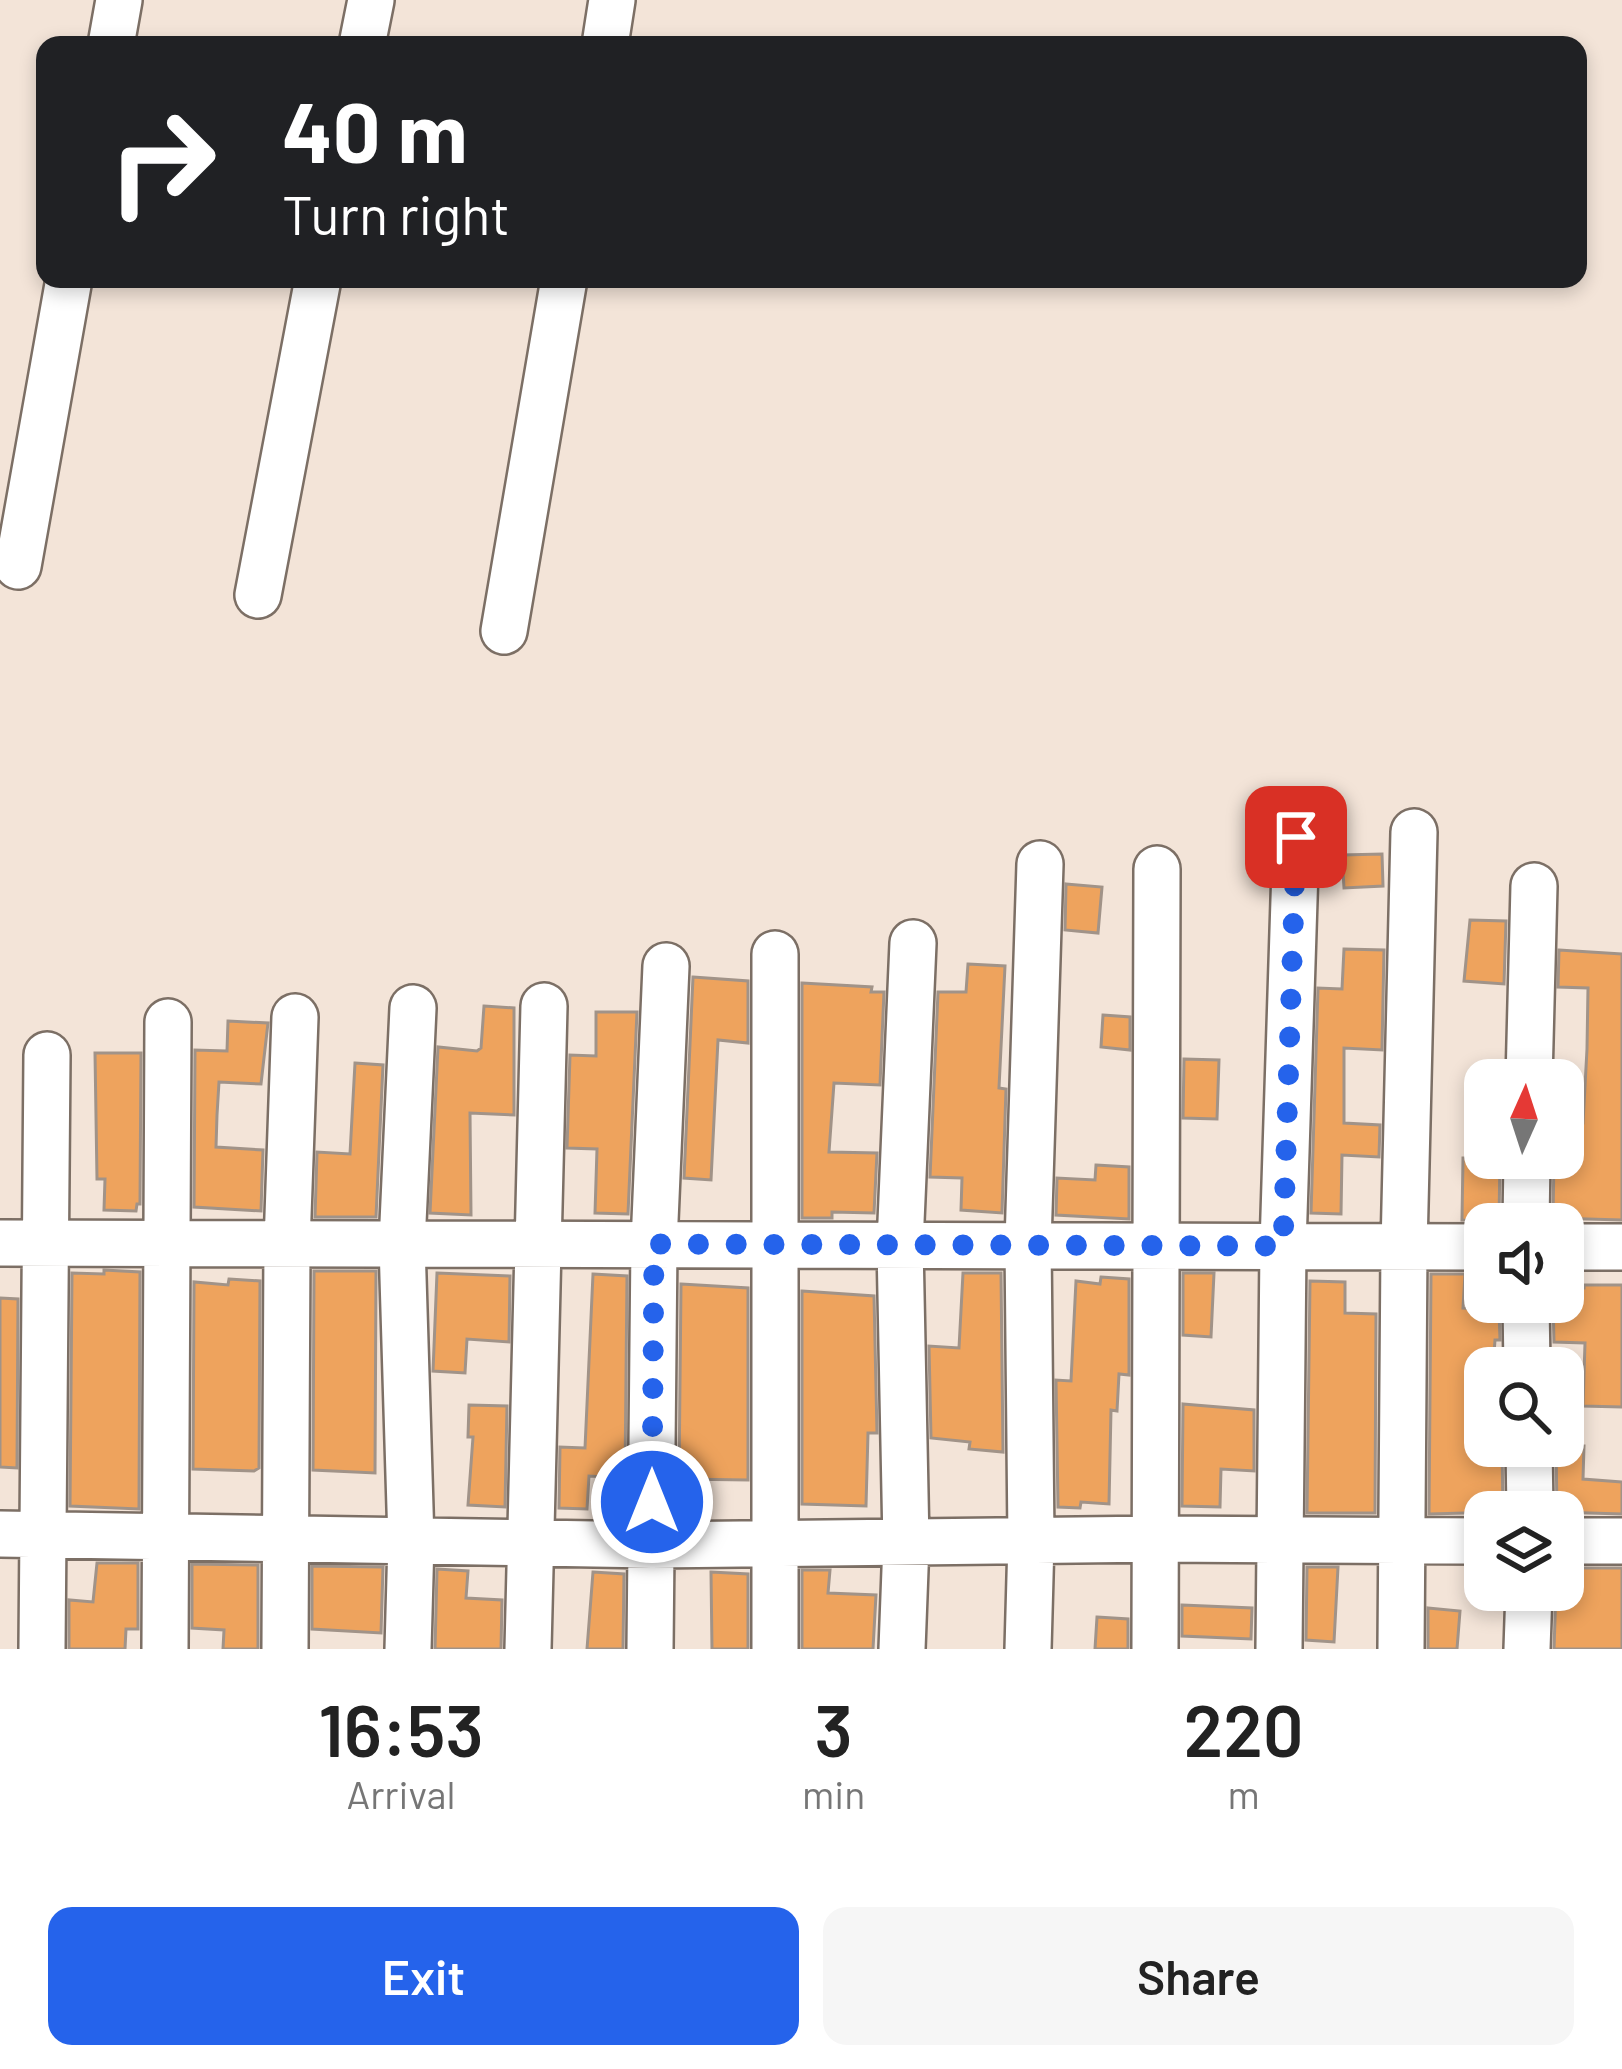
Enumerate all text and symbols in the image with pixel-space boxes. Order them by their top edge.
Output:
text: 40 m [282,79,468,180]
icon: right [84,84,240,240]
text: Turn right [282,181,510,246]
pin [1245,786,1347,888]
icon: arrive [1263,804,1329,870]
north arrow [1464,1059,1584,1179]
map controls [1464,1059,1584,1611]
button: sound [1464,1203,1584,1323]
button: search [1464,1347,1584,1467]
position arrow [589,1439,715,1565]
button: layers [1464,1491,1584,1611]
text: 16:53 [318,1685,484,1771]
text: 3 [814,1685,853,1771]
text: 220 [1183,1685,1304,1771]
text: Arrival [346,1770,455,1817]
text: min [802,1770,865,1817]
text: m [1227,1770,1260,1817]
button: Exit [48,1907,799,2045]
button: Share [823,1907,1574,2045]

